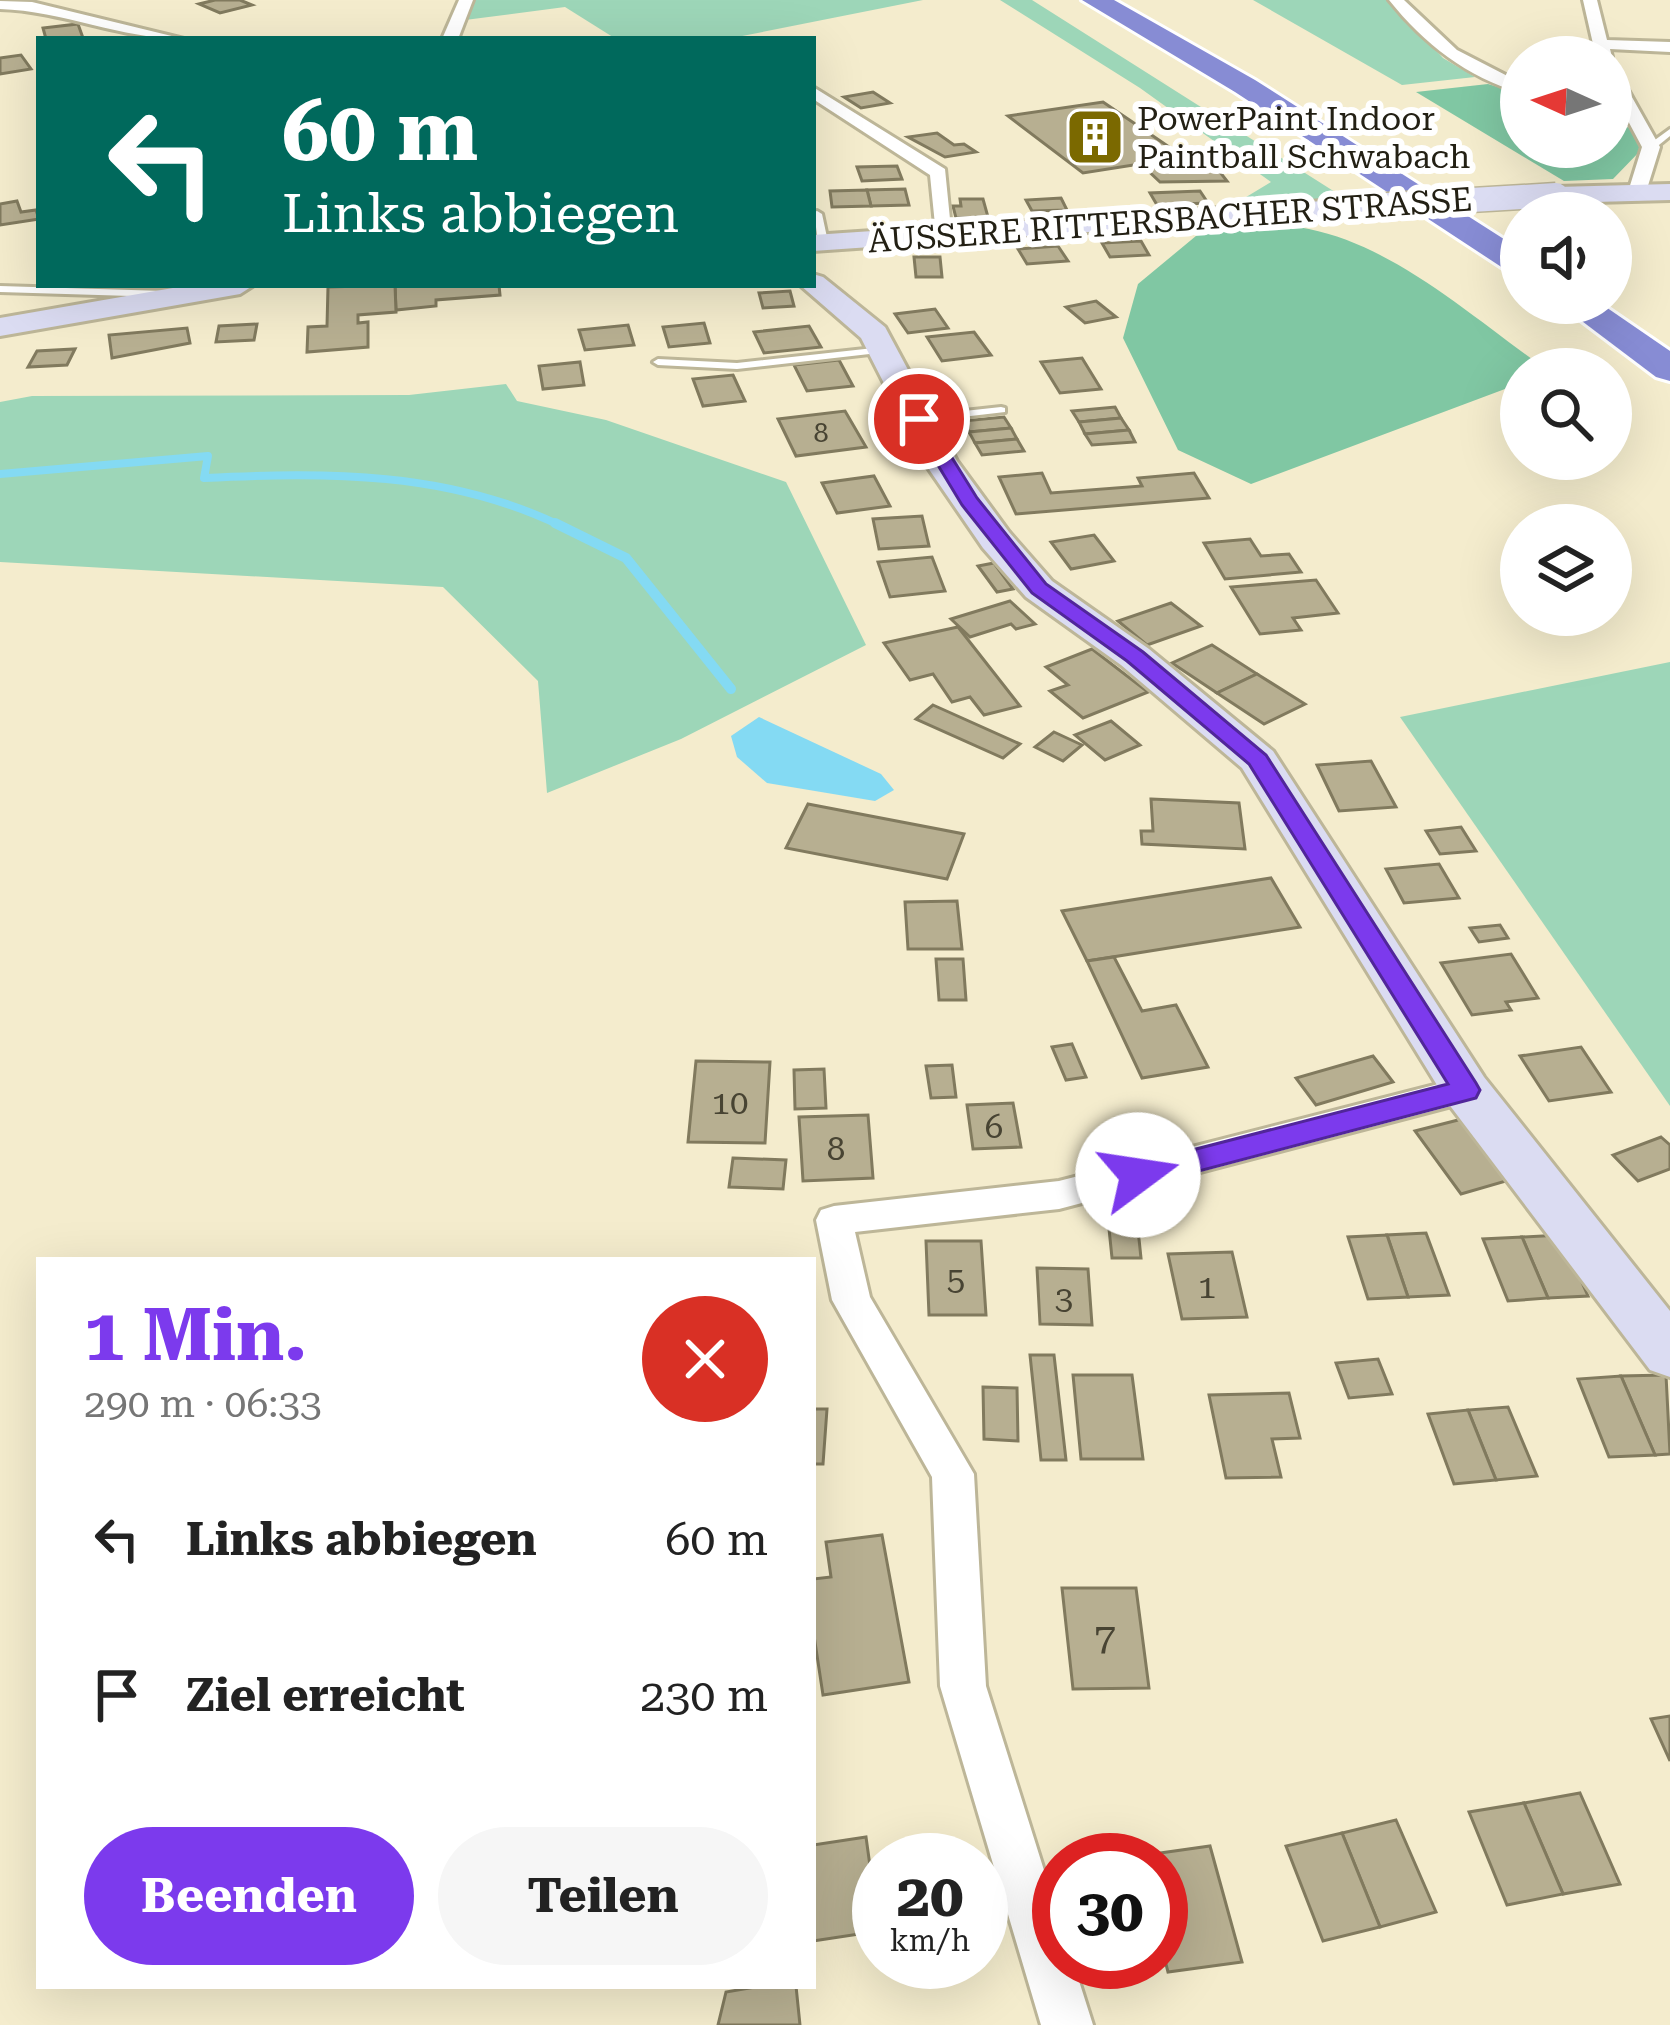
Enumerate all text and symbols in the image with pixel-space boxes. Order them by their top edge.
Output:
north arrow [1500,36,1632,168]
map controls [1500,36,1632,636]
text: 60 m [282,82,478,180]
icon: left [84,84,240,240]
place label: PowerPaint Indoor Paintball Schwabach [1137,99,1470,176]
building icon: PowerPaint Indoor Paintball Schwabach [1064,106,1126,168]
street label: ÄUSSERE RITTERSBACHER STRASSE [867,179,1473,261]
text: Links abbiegen [282,182,679,245]
button: sound [1500,192,1632,324]
button: search [1500,348,1632,480]
pin [868,368,970,470]
icon: arrive [886,386,952,452]
house number: 8 [813,417,829,449]
button: layers [1500,504,1632,636]
house number: 10 [712,1083,748,1122]
house number: 6 [985,1107,1003,1146]
position arrow [1075,1112,1201,1238]
house number: 8 [827,1129,845,1168]
house number: 5 [947,1259,965,1298]
house number: 1 [1198,1267,1216,1306]
house number: 3 [1055,1278,1073,1317]
text: 1 Min. [84,1293,307,1378]
button: close [642,1296,768,1422]
text: 290 m · 06:33 [84,1381,322,1427]
icon: left [84,1506,150,1572]
text: Links abbiegen [186,1513,537,1566]
text: 60 m [665,1513,768,1566]
house number: 7 [1094,1615,1116,1661]
icon: arrive [84,1662,150,1728]
text: Ziel erreicht [186,1669,465,1722]
text: 230 m [640,1669,768,1722]
button: Beenden [84,1827,414,1965]
button: Teilen [438,1827,768,1965]
speed limit sign: 30 [1032,1833,1188,1989]
text: 20 [896,1860,964,1931]
text: km/h [890,1923,970,1958]

